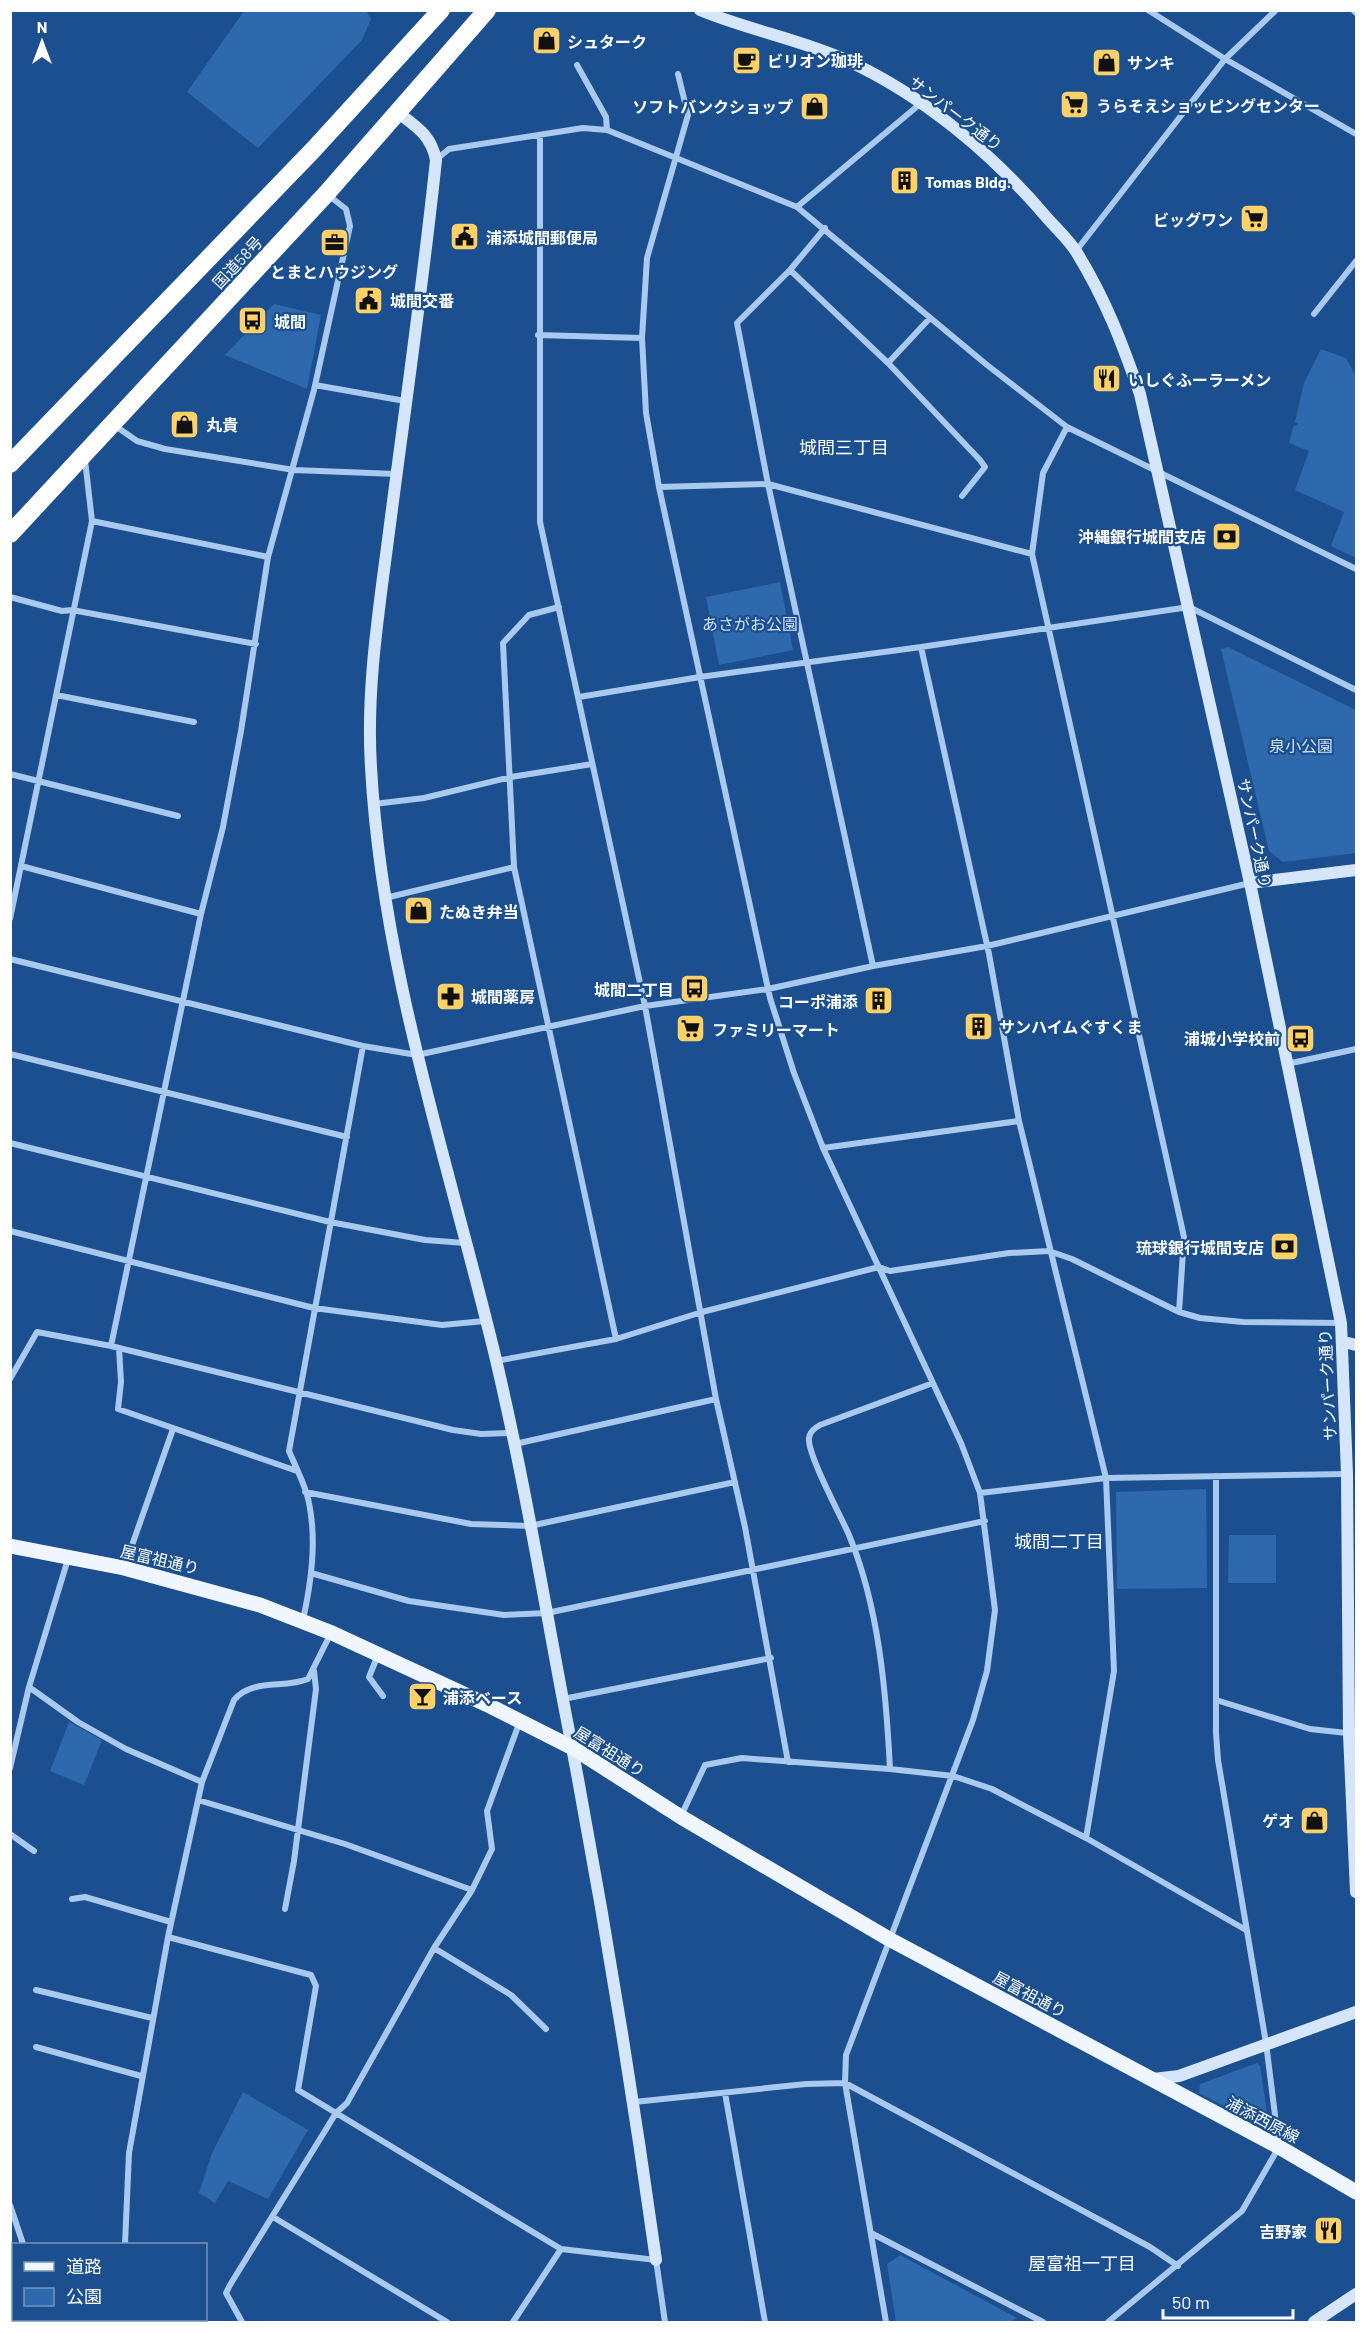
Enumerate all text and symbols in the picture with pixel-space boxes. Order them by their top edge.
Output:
north arrow [12,12,72,72]
text: N [37,17,47,36]
shop icon: シュターク [530,25,562,57]
place label: シュターク [567,32,647,51]
cafe icon: ビリオン珈琲 [730,44,762,76]
shop icon: サンキ [1090,46,1122,78]
place label: ビリオン珈琲 [767,51,863,70]
place label: サンキ [1127,53,1175,72]
street label: サンパーク通り [906,72,1006,154]
supermarket icon: うらそえショッピングセンター [1059,89,1091,121]
shop icon: ソフトバンクショップ [798,90,830,122]
place label: うらそえショッピングセンター [1096,96,1320,115]
place label: ソフトバンクショップ [632,97,793,116]
building icon: Tomas Bldg. [888,165,920,197]
place label: Tomas Bldg. [925,172,1011,191]
supermarket icon: ビッグワン [1238,203,1270,235]
place label: ビッグワン [1153,210,1233,229]
public building icon: 浦添城間郵便局 [449,221,481,253]
office icon: とまとハウジング [318,227,350,259]
place label: 浦添城間郵便局 [486,228,598,247]
street label: 国道58号 [208,232,266,292]
place label: とまとハウジング [270,262,398,281]
public building icon: 城間交番 [353,284,385,316]
place label: 城間交番 [390,291,454,310]
bus stop icon: 城間 [237,305,269,337]
place label: 城間 [274,312,306,331]
restaurant icon: いしぐふーラーメン [1091,363,1123,395]
place label: いしぐふーラーメン [1128,370,1271,389]
shop icon: 丸貴 [169,408,201,440]
place label: 丸貴 [206,415,238,434]
district label: 城間三丁目 [799,436,889,458]
bank icon: 沖縄銀行城間支店 [1211,520,1243,552]
place label: 沖縄銀行城間支店 [1078,527,1206,546]
park label: あさがお公園 [702,614,798,633]
park label: 泉小公園 [1269,736,1333,755]
street label: サンパーク通り [1234,776,1276,890]
shop icon: たぬき弁当 [402,895,434,927]
place label: たぬき弁当 [439,902,519,921]
bus stop icon: 城間二丁目 [679,973,711,1005]
pharmacy icon: 城間薬房 [434,980,466,1012]
place label: 城間二丁目 [594,980,674,999]
building icon: コーポ浦添 [863,985,895,1017]
place label: 城間薬房 [471,987,535,1006]
place label: コーポ浦添 [778,992,858,1011]
building icon: サンハイムぐすくま [962,1010,994,1042]
supermarket icon: ファミリーマート [675,1013,707,1045]
place label: サンハイムぐすくま [999,1017,1142,1036]
place label: ファミリーマート [712,1020,840,1039]
bus stop icon: 浦城小学校前 [1285,1022,1317,1054]
place label: 浦城小学校前 [1184,1029,1280,1048]
bank icon: 琉球銀行城間支店 [1269,1231,1301,1263]
place label: 琉球銀行城間支店 [1136,1238,1264,1257]
street label: サンパーク通り [1315,1329,1339,1441]
district label: 城間二丁目 [1014,1530,1104,1552]
street label: 屋富祖通り [119,1541,201,1577]
bar icon: 浦添ベース [406,1681,438,1713]
place label: 浦添ベース [443,1688,522,1707]
street label: 屋富祖通り [571,1722,649,1780]
shop icon: ゲオ [1299,1804,1331,1836]
place label: ゲオ [1262,1811,1294,1830]
street label: 屋富祖通り [990,1967,1070,2021]
street label: 浦添西原線 [1223,2092,1303,2146]
restaurant icon: 吉野家 [1312,2215,1344,2247]
place label: 吉野家 [1259,2222,1307,2241]
legend [12,2243,207,2321]
district label: 屋富祖一丁目 [1028,2252,1136,2274]
text: 道路 [66,2255,102,2277]
scale bar [1163,2282,1294,2320]
text: 公園 [66,2285,102,2307]
text: 50 m [1172,2291,1210,2313]

